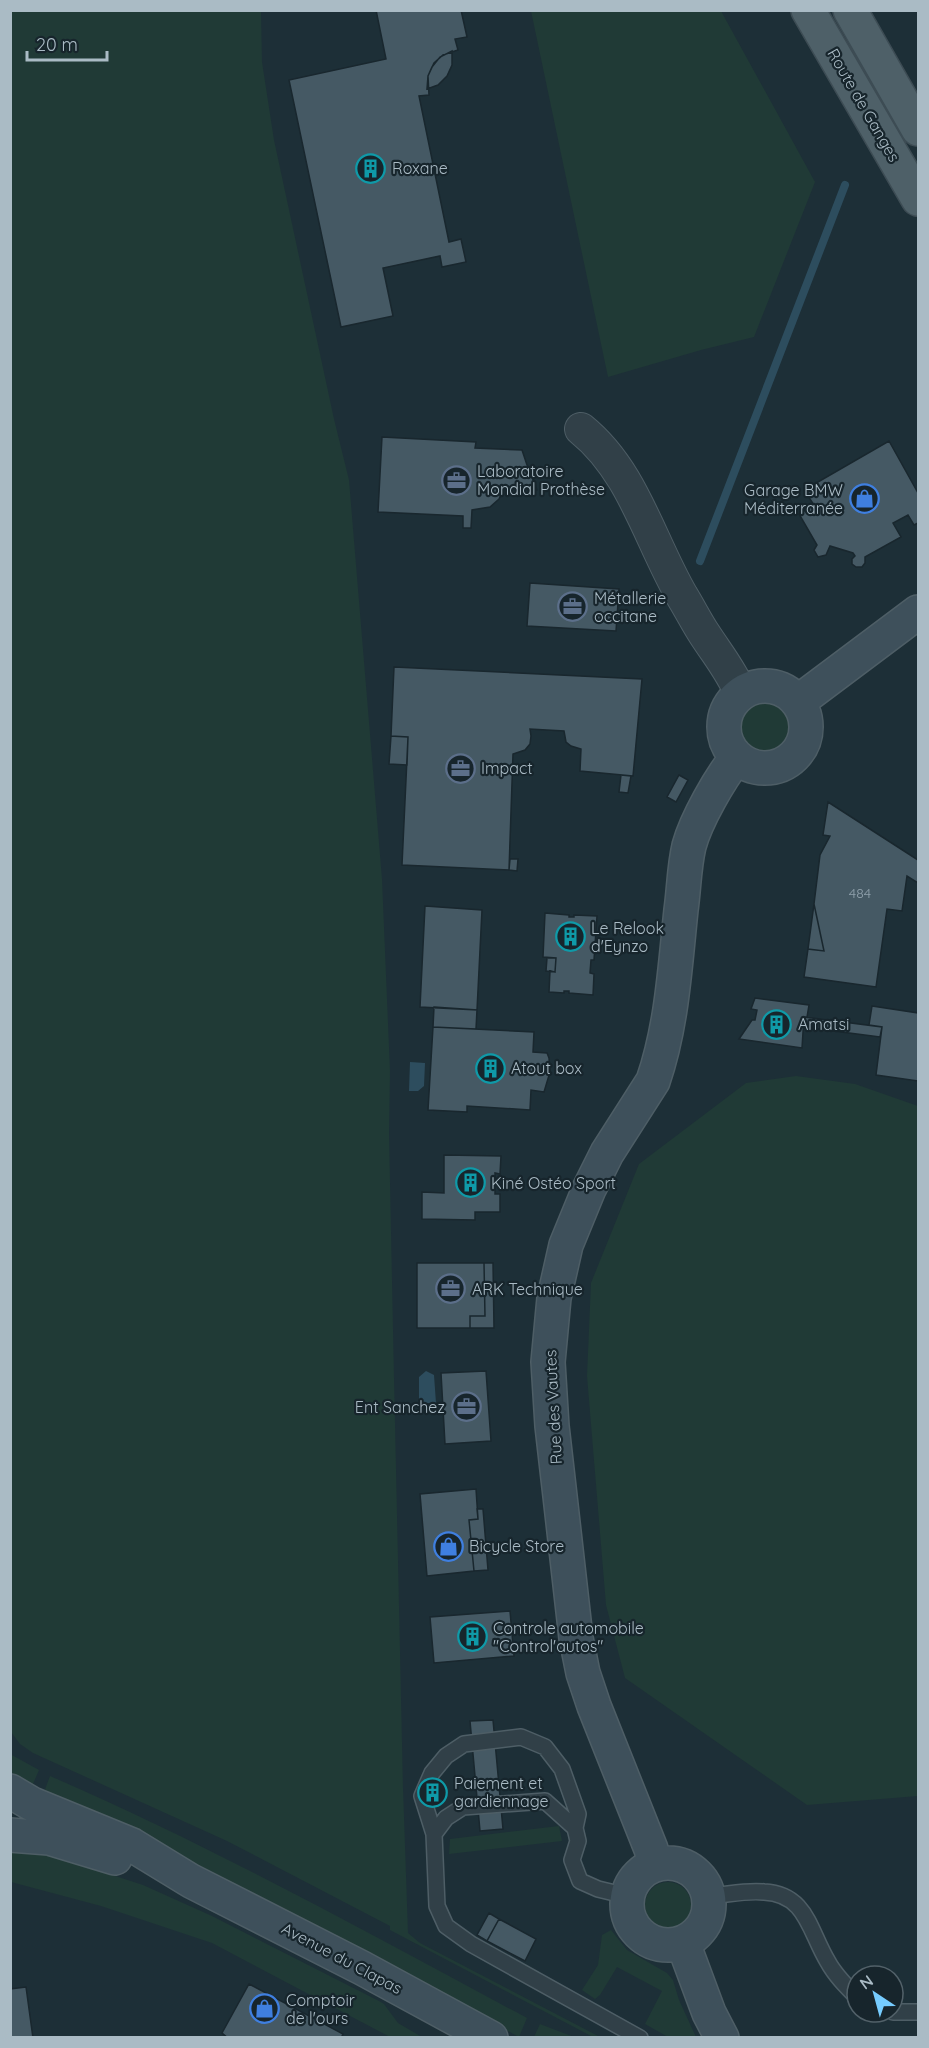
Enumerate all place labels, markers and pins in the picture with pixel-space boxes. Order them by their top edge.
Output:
building icon: Roxane [355,152,387,184]
place label: Roxane [392,158,448,178]
place label: Laboratoire Mondial Prothèse [477,461,605,499]
office icon: Laboratoire Mondial Prothèse [440,464,472,496]
place label: Garage BMW Méditerranée [744,480,843,518]
shop icon: Garage BMW Méditerranée [848,483,880,515]
place label: Métallerie occitane [594,588,666,626]
office icon: Métallerie occitane [557,591,589,623]
office icon: Impact [444,752,476,784]
place label: Impact [481,758,533,778]
place label: Le Relook d'Eynzo [591,918,664,956]
building icon: Le Relook d'Eynzo [554,921,586,953]
building icon: Amatsi [761,1008,793,1040]
place label: Amatsi [798,1014,849,1034]
building icon: Atout box [474,1052,506,1084]
place label: Atout box [511,1058,582,1078]
building icon: Kiné Ostéo Sport [454,1167,486,1199]
place label: Kiné Ostéo Sport [491,1173,616,1193]
office icon: ARK Technique [435,1273,467,1305]
place label: ARK Technique [472,1279,583,1299]
office icon: Ent Sanchez [450,1391,482,1423]
place label: Ent Sanchez [355,1397,445,1417]
shop icon: Bicycle Store [432,1530,464,1562]
place label: Bicycle Store [469,1536,564,1556]
place label: Controle automobile "Control'autos" [493,1618,644,1656]
building icon: Controle automobile "Control'autos" [456,1621,488,1653]
place label: Paiement et gardiennage [454,1773,548,1811]
building icon: Paiement et gardiennage [417,1776,449,1808]
place label: Comptoir de l'ours [286,1990,355,2028]
shop icon: Comptoir de l'ours [249,1993,281,2025]

